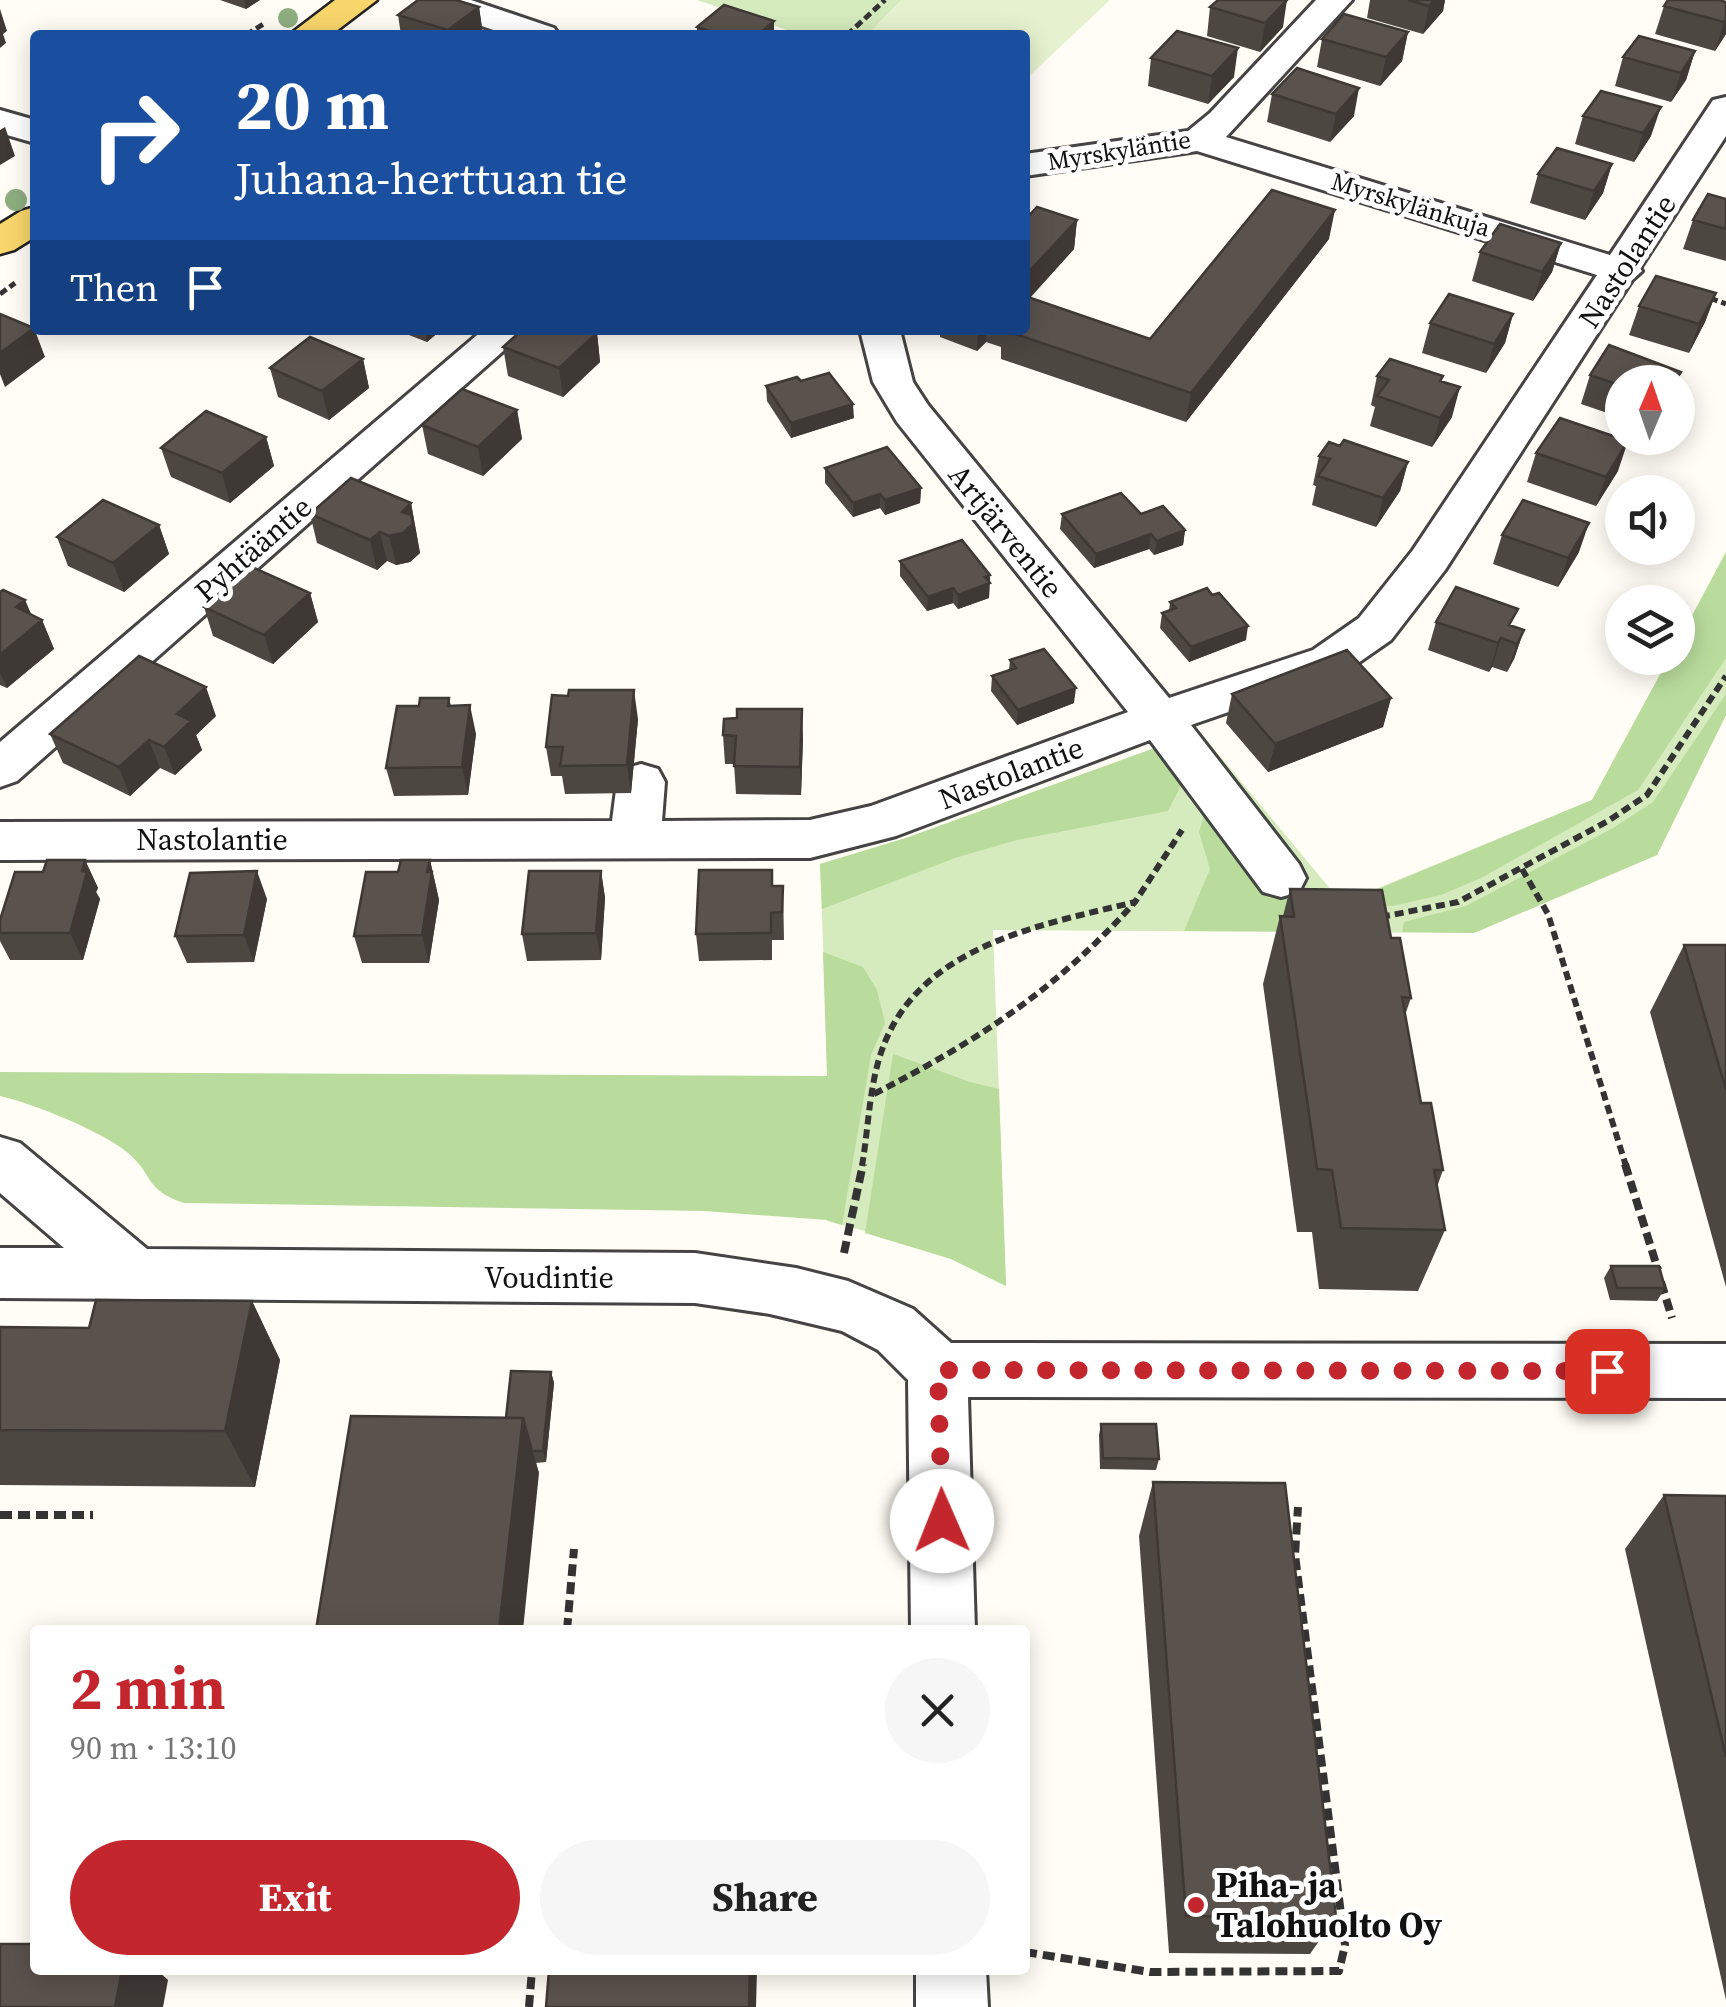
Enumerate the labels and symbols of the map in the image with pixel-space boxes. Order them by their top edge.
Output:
street label: Myrskyläntie [1045,122,1193,178]
street label: Myrskylänkuja [1328,164,1495,244]
street label: Nastolantie [1568,186,1686,336]
north arrow [1605,365,1695,455]
street label: Artjärventie [939,455,1073,607]
street label: Pyhtääntie [186,487,320,611]
street label: Nastolantie [933,727,1089,819]
street label: Nastolantie [136,819,288,860]
street label: Voudintie [484,1257,614,1298]
pin [1565,1329,1650,1414]
position arrow [890,1469,994,1573]
place label: Piha- ja Talohuolto Oy [1216,1861,1442,1949]
marker: Piha- ja Talohuolto Oy [1185,1894,1207,1916]

